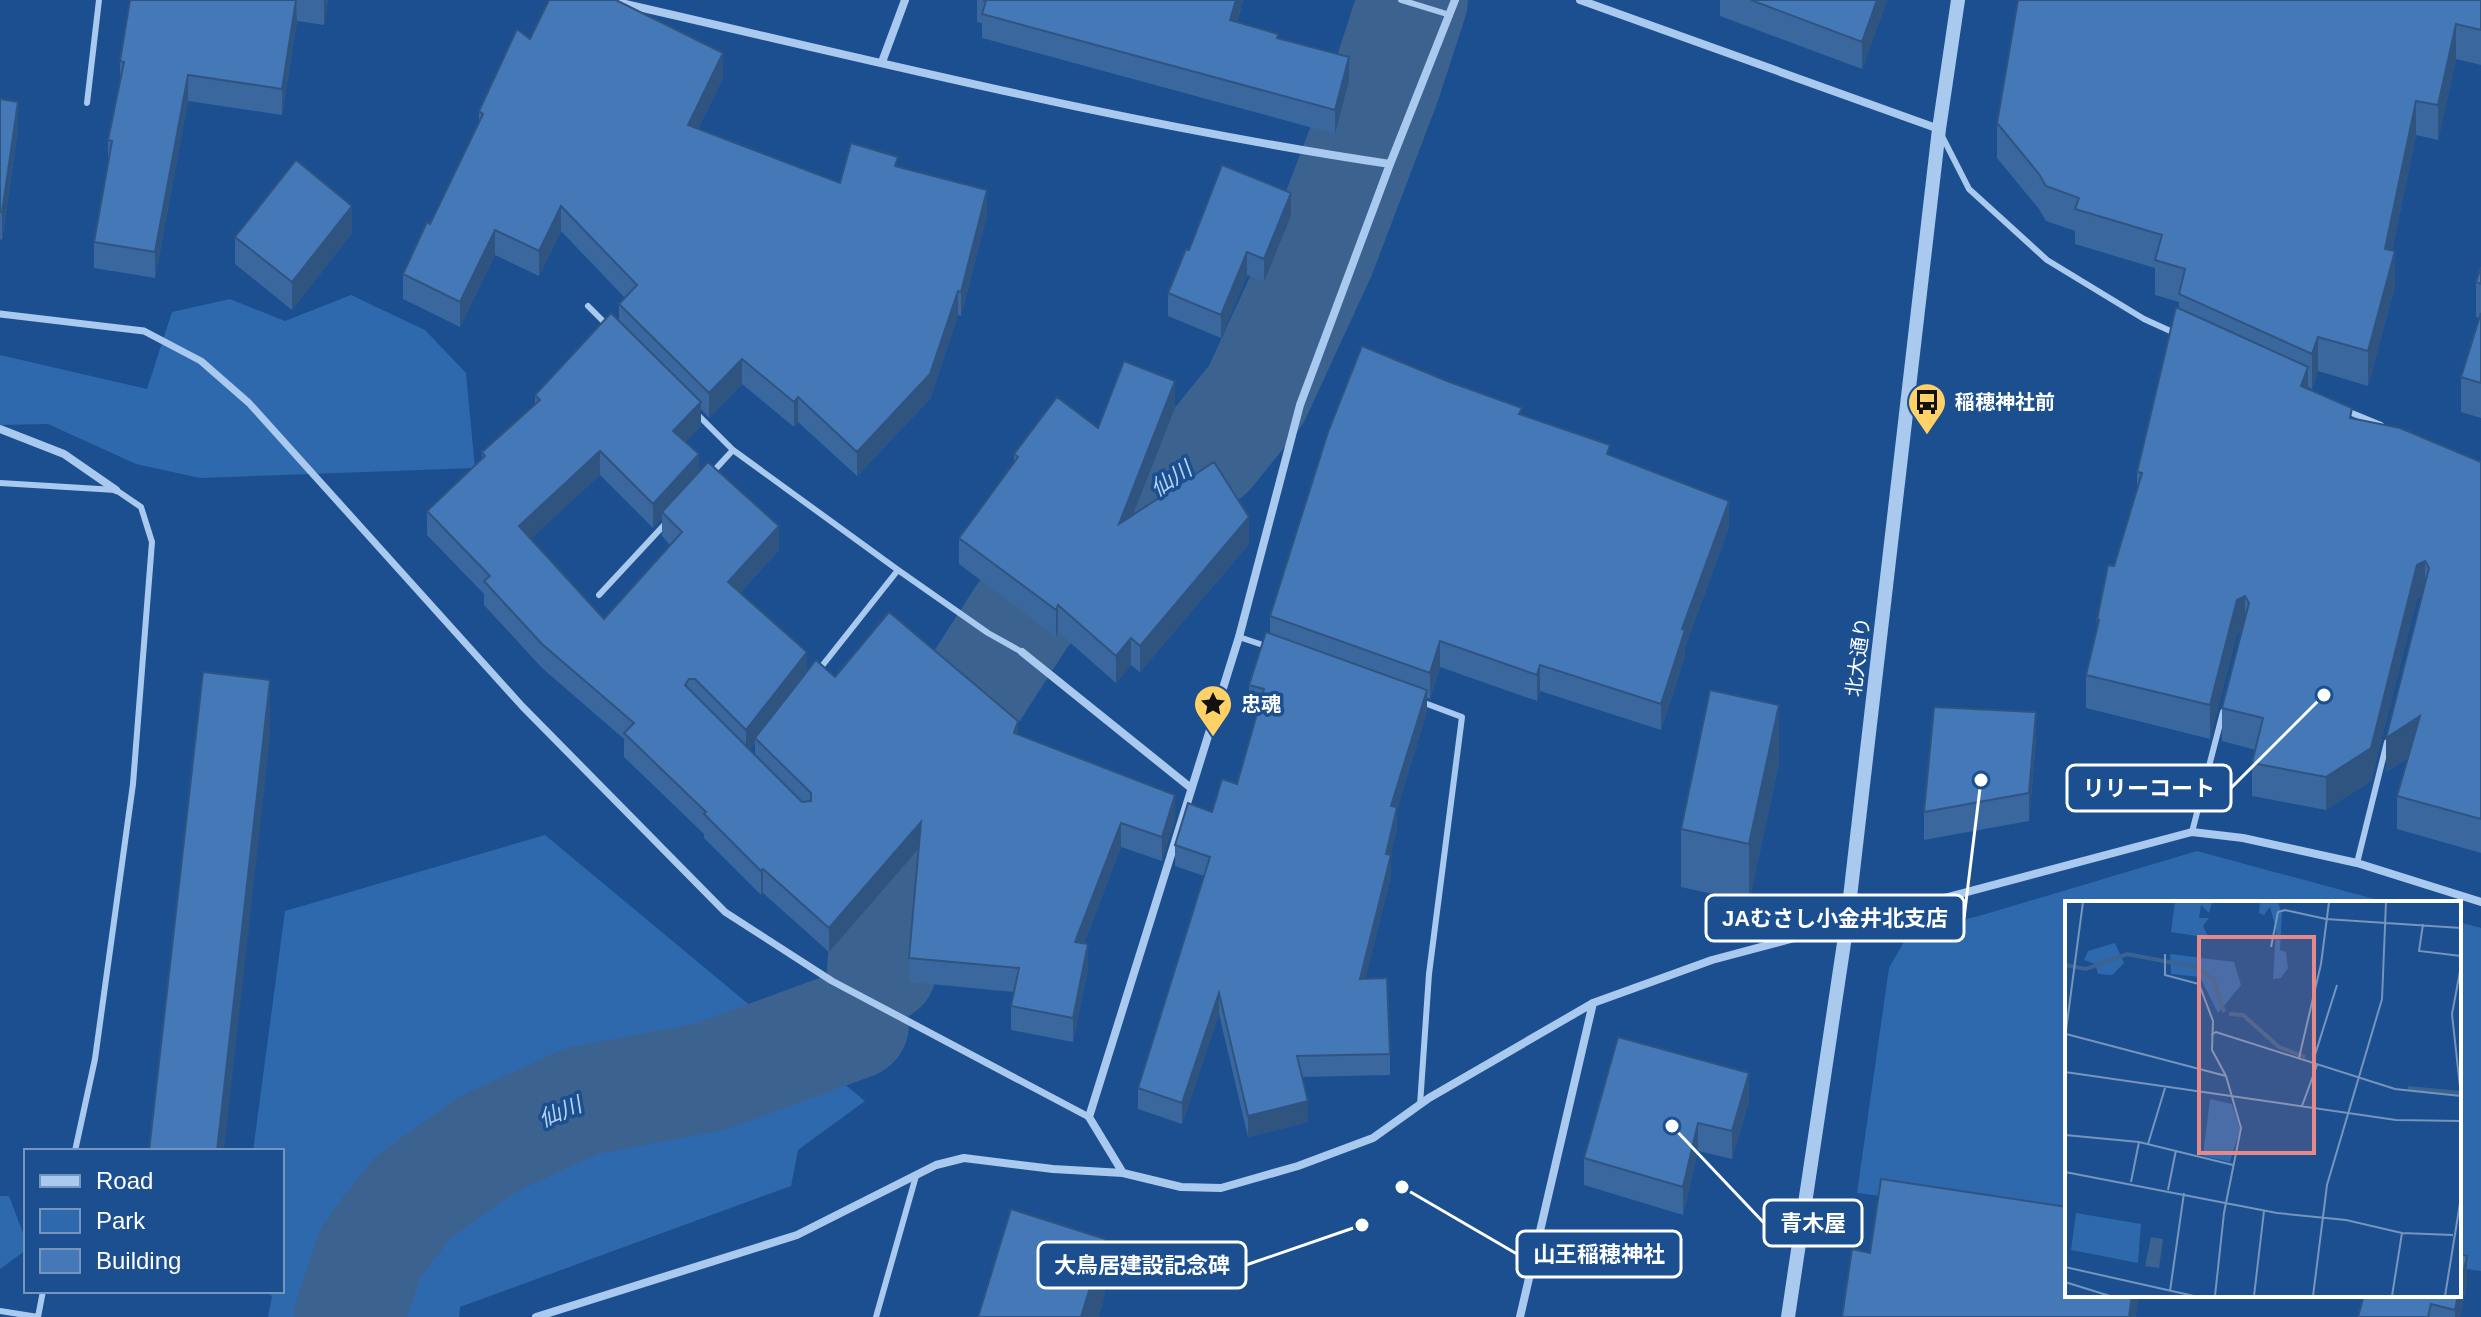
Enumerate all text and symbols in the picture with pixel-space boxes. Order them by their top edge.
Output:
bus stop icon: 稲穂神社前 [1906,381,1948,436]
place label: 稲穂神社前 [1955,391,2055,413]
water label: 仙川 [1146,455,1198,502]
street label: 北大通り [1842,616,1874,698]
place icon: 忠魂 [1192,683,1234,738]
place label: 忠魂 [1241,693,1281,715]
callout: リリーコート [2067,765,2231,811]
text: リリーコート [2083,776,2215,801]
callout: JAむさし小金井北支店 [1706,895,1964,941]
inset map [2065,901,2461,1297]
text: JAむさし小金井北支店 [1722,906,1948,931]
water label: 仙川 [535,1091,587,1132]
legend [24,1149,284,1293]
text: Road [96,1167,153,1194]
callout: 青木屋 [1764,1200,1862,1246]
text: Park [96,1207,146,1234]
text: 青木屋 [1780,1211,1846,1236]
callout: 山王稲穂神社 [1517,1231,1681,1277]
callout: 大鳥居建設記念碑 [1038,1242,1246,1288]
text: 山王稲穂神社 [1533,1242,1665,1267]
text: Building [96,1247,181,1274]
text: 大鳥居建設記念碑 [1054,1253,1230,1278]

